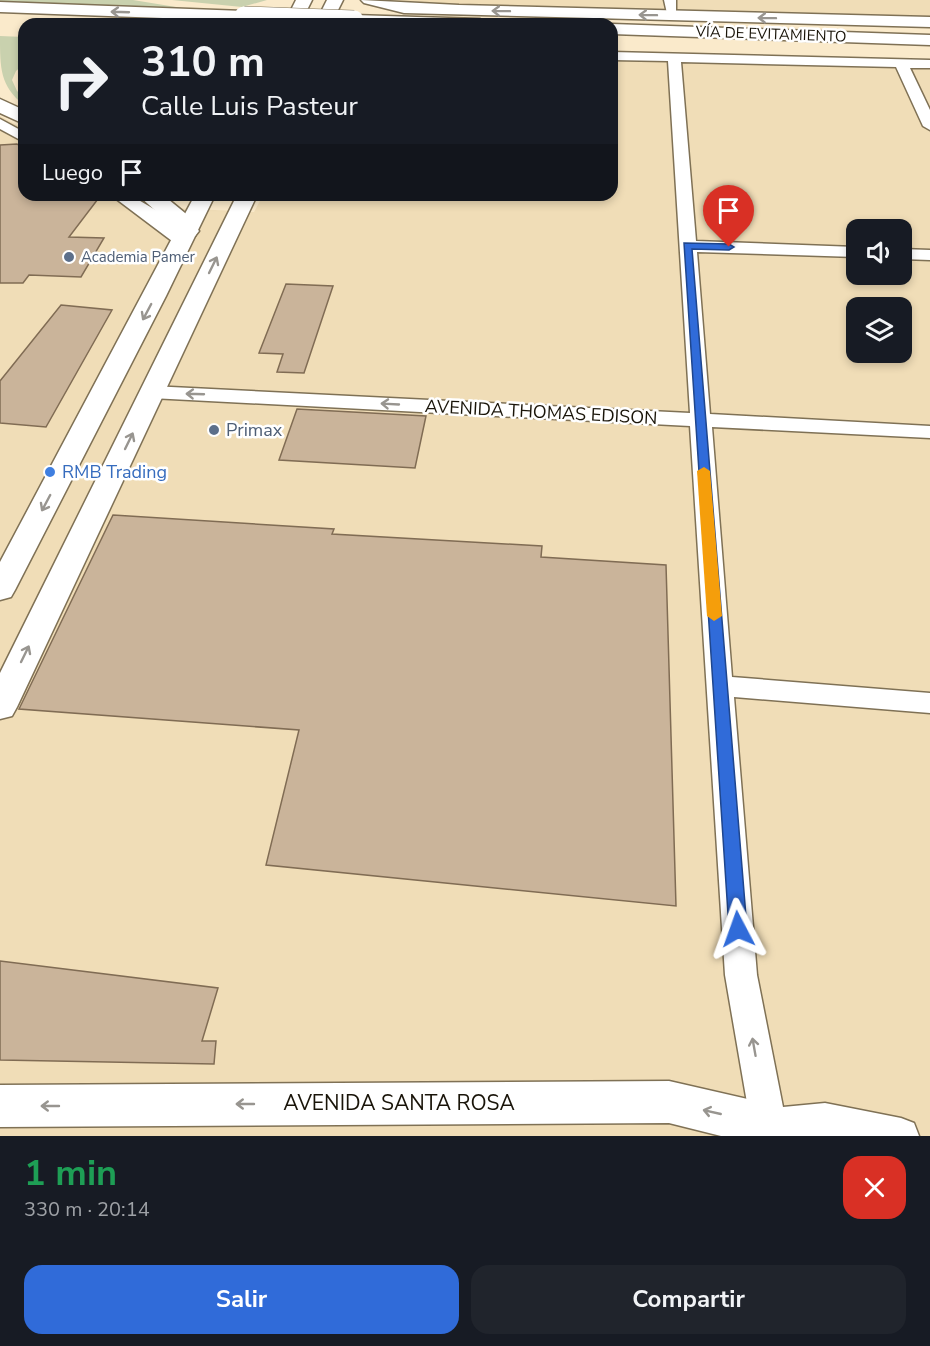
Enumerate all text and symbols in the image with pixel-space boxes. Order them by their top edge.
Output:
one-way arrow [110,6,130,17]
one-way arrow [492,6,512,17]
one-way arrow [638,9,658,20]
one-way arrow [757,12,777,23]
street label: VÍA DE EVITAMIENTO [694,21,847,47]
text: 310 m [141,34,265,91]
icon: right [42,42,120,120]
text: Calle Luis Pasteur [141,88,358,125]
icon: arrive [115,156,148,189]
text: Luego [42,158,103,188]
pin [703,185,754,247]
icon: arrive [712,194,745,227]
map controls [846,219,912,363]
button: sound [846,219,912,285]
place label: Academia Pamer [81,247,195,267]
marker: Academia Pamer [62,250,76,264]
one-way arrow [208,256,219,274]
button: layers [846,297,912,363]
one-way arrow [141,303,153,320]
one-way arrow [186,388,206,399]
street label: AVENIDA THOMAS EDISON [424,394,658,430]
one-way arrow [380,398,400,409]
place label: Primax [226,418,283,442]
marker: Primax [207,423,221,437]
one-way arrow [123,432,135,450]
place label: RMB Trading [62,460,167,484]
marker: RMB Trading [43,465,57,479]
one-way arrow [40,494,52,511]
one-way arrow [20,645,32,663]
position arrow [706,897,770,961]
one-way arrow [748,1038,759,1058]
street label: AVENIDA SANTA ROSA [283,1089,515,1117]
one-way arrow [236,1098,256,1110]
one-way arrow [41,1100,61,1112]
one-way arrow [703,1106,722,1118]
text: 1 min [24,1149,117,1198]
button: close [843,1156,906,1219]
text: 330 m · 20:14 [24,1196,150,1223]
button: Salir [24,1265,459,1334]
button: Compartir [471,1265,906,1334]

